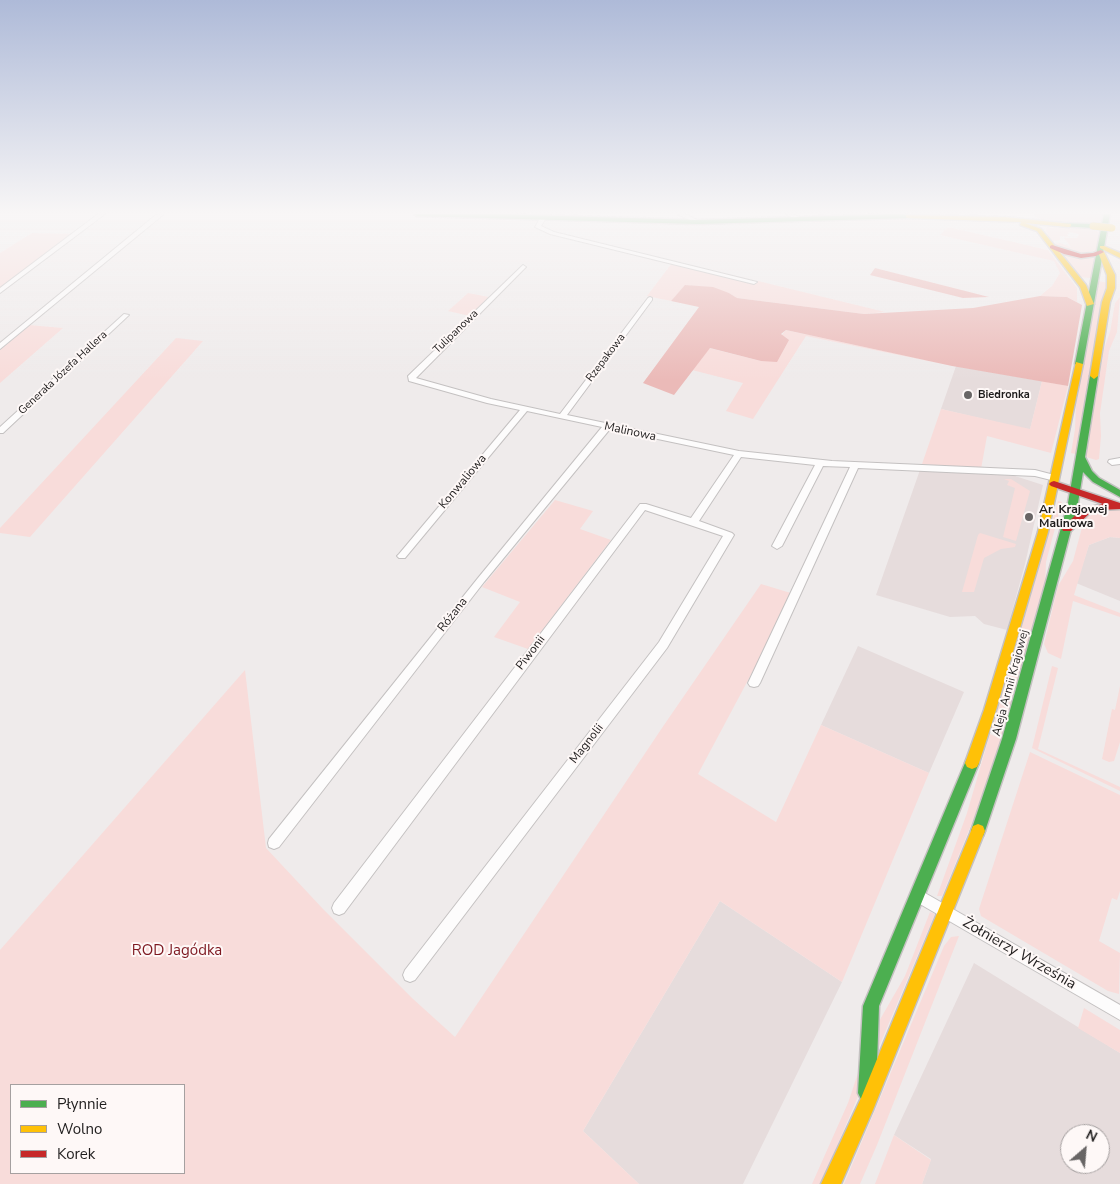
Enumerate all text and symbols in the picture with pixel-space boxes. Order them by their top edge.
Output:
street label: Tulipanowa [431,307,481,357]
street label: Generała Józefa Hallera [16,328,110,418]
street label: Rzepakowa [584,331,628,385]
place label: Biedronka [978,388,1030,402]
marker: Biedronka [962,389,974,401]
street label: Malinowa [603,419,657,445]
street label: Konwaliowa [436,452,490,512]
place label: Ar. Krajowej Malinowa [1039,503,1107,531]
marker: Ar. Krajowej Malinowa [1023,511,1035,523]
street label: Różana [435,595,471,635]
street label: Aleja Armii Krajowej [990,628,1032,738]
street label: Piwonii [513,633,549,673]
street label: Magnolii [567,721,607,767]
street label: Żołnierzy Września [959,914,1079,994]
park label: ROD Jagódka [132,942,222,960]
legend [10,1084,185,1174]
text: Płynnie [57,1094,107,1114]
text: Wolno [57,1119,102,1139]
north arrow [1060,1124,1110,1174]
text: N [1083,1125,1101,1147]
text: Korek [57,1144,95,1164]

